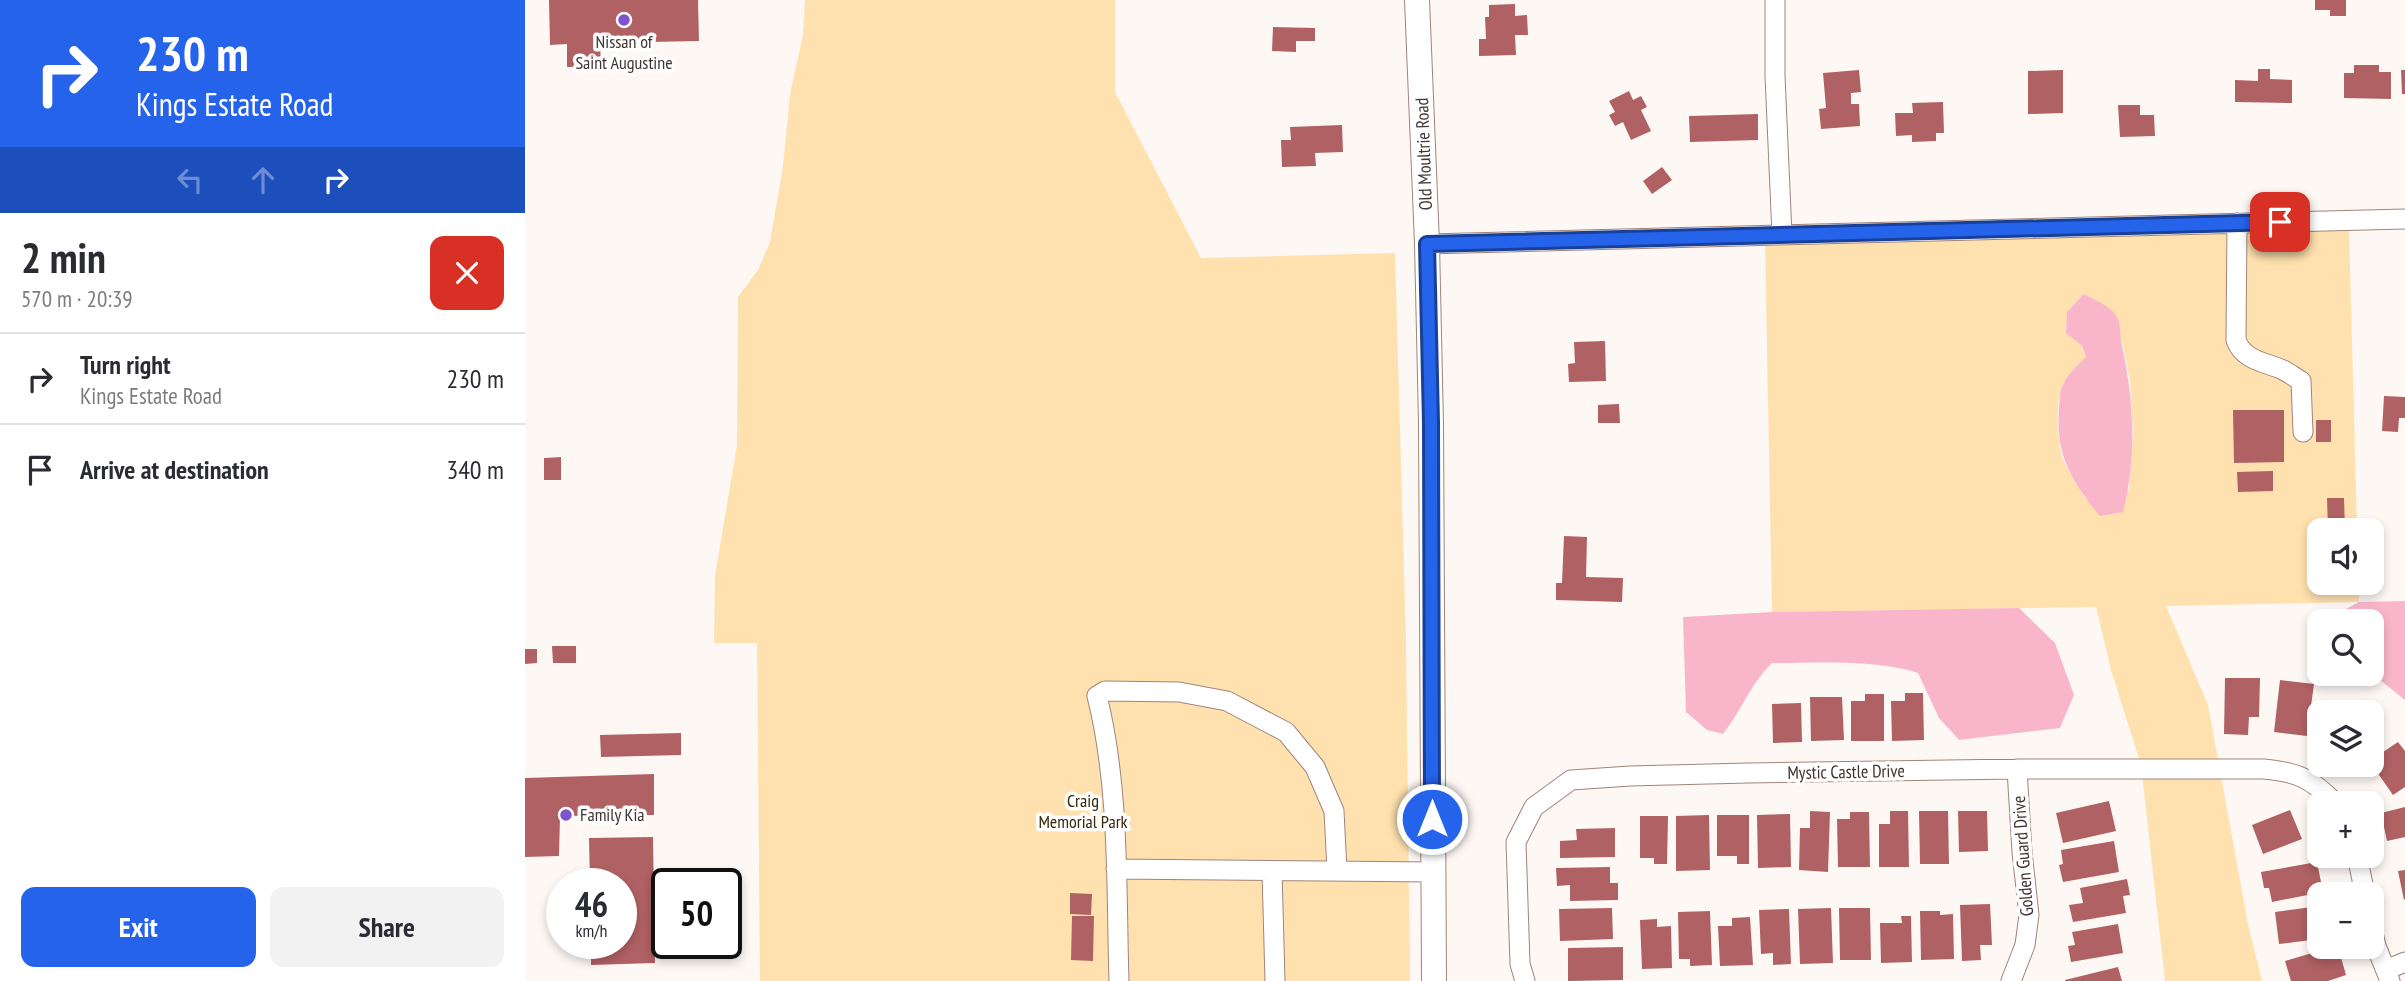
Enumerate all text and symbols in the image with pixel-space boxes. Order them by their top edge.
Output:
marker: Nissan of Saint Augustine [616,12,632,28]
text: 230 m [136,21,249,85]
icon: right [21,28,112,119]
place label: Nissan of Saint Augustine [575,30,673,74]
text: Kings Estate Road [136,83,333,125]
street label: Old Moultrie Road [1410,97,1437,211]
icon: left [171,161,209,199]
icon: ahead [244,161,282,199]
icon: right [317,161,355,199]
pin [2250,192,2310,252]
icon: arrive [2261,203,2299,241]
text: 2 min [21,230,106,285]
button: close [430,236,504,310]
text: 570 m · 20:39 [21,284,133,313]
text: Turn right [80,348,171,381]
icon: right [21,360,59,398]
text: 230 m [446,362,504,395]
text: Kings Estate Road [80,381,222,410]
icon: arrive [21,451,59,489]
text: Arrive at destination [80,453,269,486]
text: 340 m [446,453,504,486]
map controls [2307,518,2384,959]
button: sound [2307,518,2384,595]
button: search [2307,609,2384,686]
button: layers [2307,700,2384,777]
street label: Mystic Castle Drive [1787,759,1905,784]
position arrow [1395,782,1469,856]
park label: Craig Memorial Park [1038,789,1128,833]
button: + [2307,791,2384,868]
street label: Golden Guard Drive [2007,795,2038,917]
place label: Family Kia [580,803,645,826]
marker: Family Kia [558,807,574,823]
speed limit sign: 50 [651,868,742,959]
text: 46 [575,881,608,927]
button: − [2307,882,2384,959]
button: Exit [21,887,256,967]
button: Share [270,887,504,967]
text: km/h [576,919,607,942]

